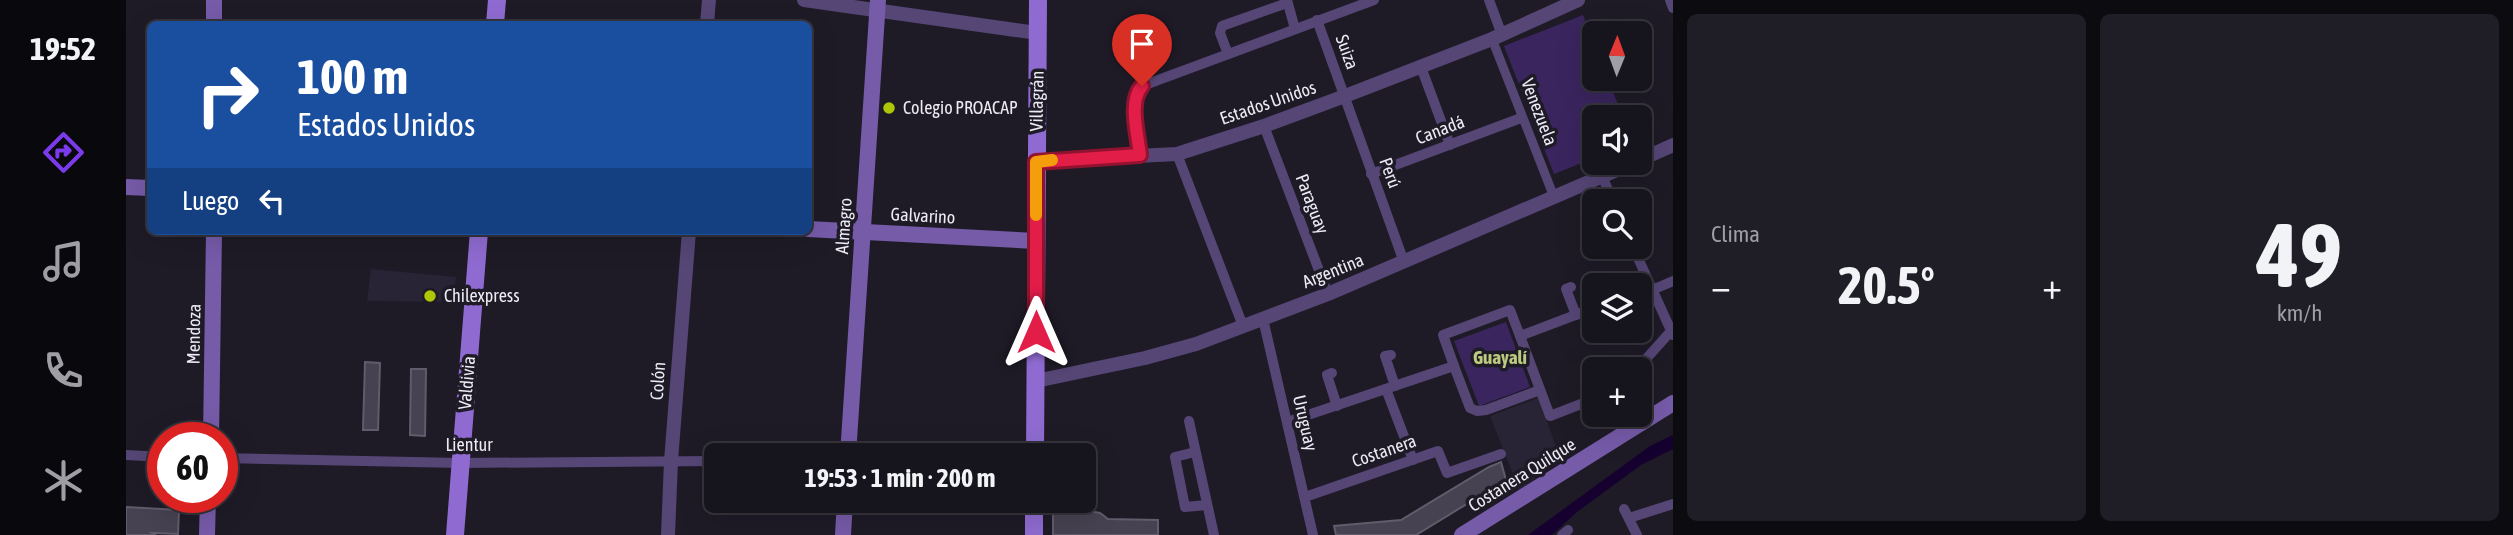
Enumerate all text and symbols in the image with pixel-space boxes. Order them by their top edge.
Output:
pin [1112,14,1172,86]
north arrow [1582,21,1652,91]
map controls [1582,21,1652,427]
icon: arrive [1123,25,1161,63]
text: 19:52 [30,30,96,67]
street label: Suiza [1332,32,1363,72]
text: 100 m [297,48,408,104]
icon: right [182,49,273,140]
street label: Villagrán [1025,70,1048,132]
street label: Venezuela [1517,75,1562,148]
street label: Estados Unidos [1217,76,1319,129]
place label: Colegio PROACAP [903,97,1018,118]
marker: Colegio PROACAP [881,100,897,116]
button: sound [1582,105,1652,175]
text: Estados Unidos [297,106,475,143]
street label: Canadá [1412,111,1467,148]
icon: directions [39,128,88,177]
street label: Perú [1375,155,1406,191]
street label: Paraguay [1291,171,1333,237]
icon: left [253,182,291,220]
text: Luego [182,186,239,216]
button: search [1582,189,1652,259]
street label: Almagro [831,197,856,255]
text: 49 [2257,202,2342,306]
street label: Galvarino [890,203,956,228]
text: Clima [1711,221,1760,247]
icon: music [39,237,88,286]
street label: Argentina [1299,249,1367,292]
text: 20.5° [1838,255,1935,315]
text: − [1711,264,1731,307]
text: + [2042,264,2062,307]
button: layers [1582,273,1652,343]
place label: Chilexpress [444,285,520,306]
marker: Chilexpress [422,288,438,304]
position arrow [999,295,1073,369]
text: km/h [2277,300,2322,326]
street label: Mendoza [182,304,205,364]
icon: phone [39,346,88,395]
district label: Guayalí [1473,346,1528,368]
street label: Valdivia [454,355,479,411]
button: + [1582,357,1652,427]
street label: Colón [646,361,669,401]
street label: Uruguay [1289,393,1322,453]
speed limit sign: 60 [147,422,238,513]
street label: Costanera [1349,430,1419,471]
street label: Costanera Quilque [1464,433,1579,516]
street label: Lientur [445,434,493,455]
icon: climate [39,456,88,505]
text: 19:53 · 1 min · 200 m [805,463,995,493]

